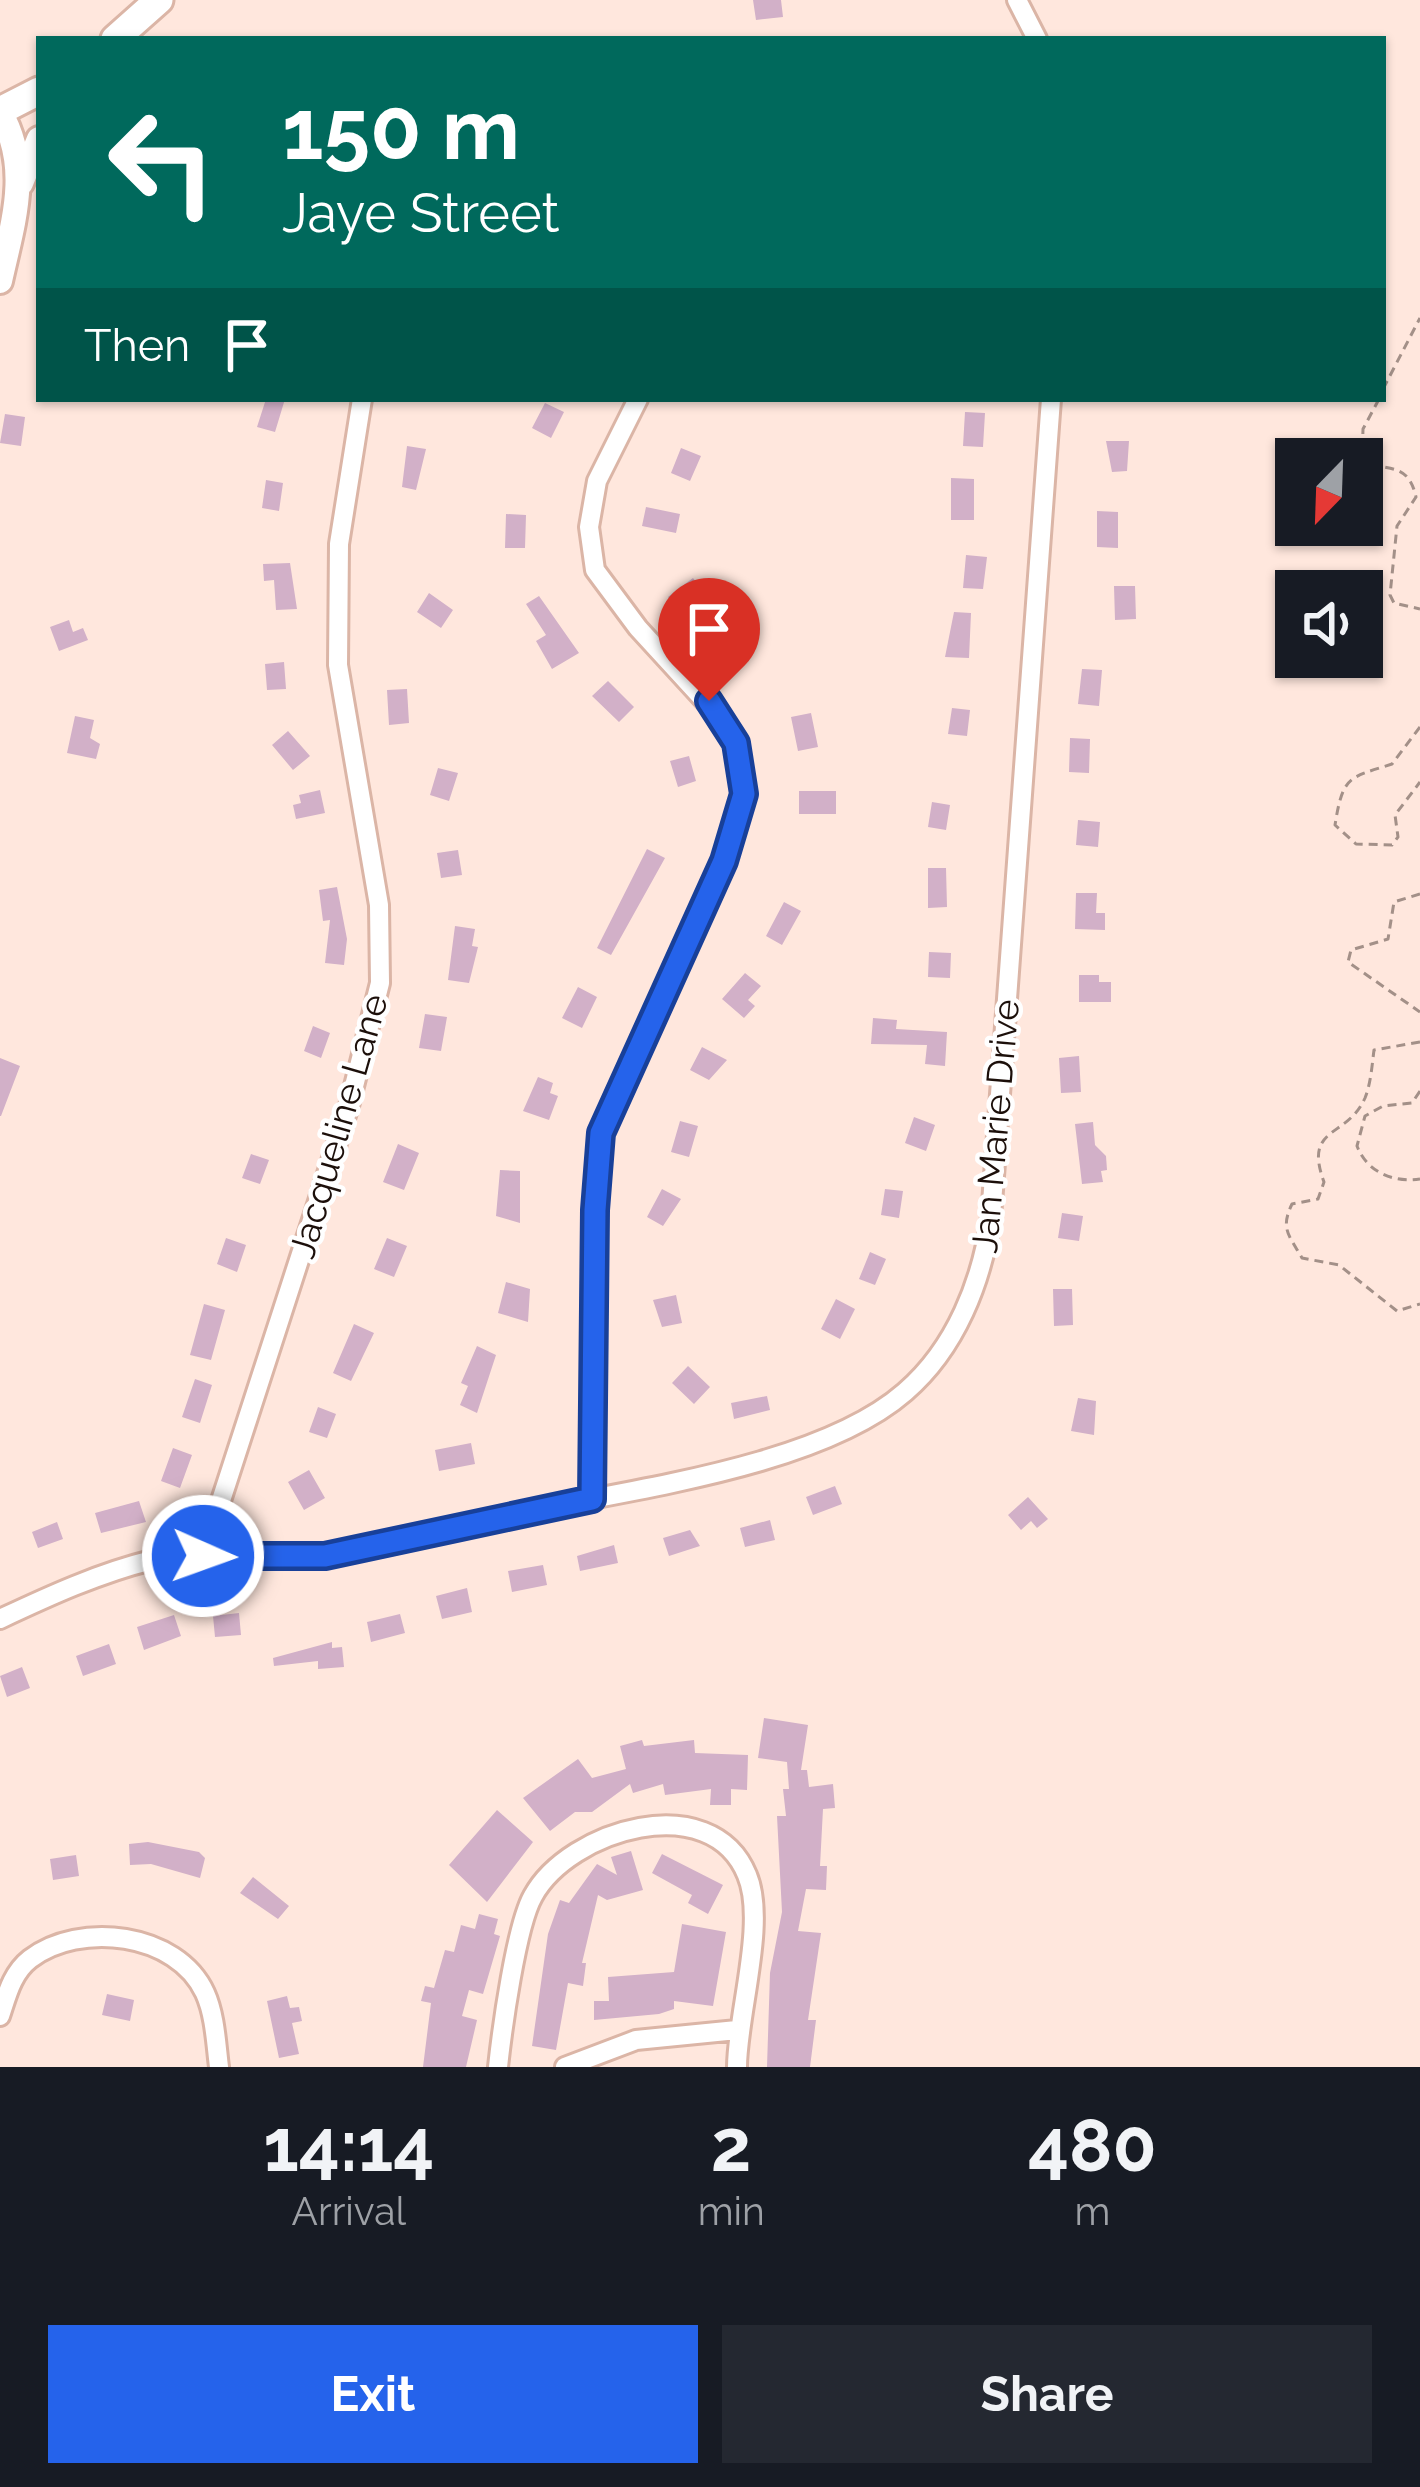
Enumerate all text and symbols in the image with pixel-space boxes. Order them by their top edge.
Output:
text: 150 m [282,80,520,179]
icon: left [84,84,240,240]
text: Jaye Street [282,181,560,245]
icon: arrive [214,312,280,378]
text: Then [84,319,190,372]
north arrow [1275,438,1383,546]
map controls [1275,438,1383,678]
button: sound [1275,570,1383,678]
pin [658,578,760,701]
icon: arrive [676,596,742,662]
street label: Jacqueline Lane [280,989,396,1263]
street label: Jan Marie Drive [963,997,1027,1255]
position arrow [140,1493,266,1619]
text: 14:14 [263,2103,434,2188]
text: 2 [711,2103,751,2188]
text: 480 [1028,2103,1157,2188]
text: Arrival [292,2188,406,2234]
text: min [698,2188,765,2234]
text: m [1074,2188,1110,2234]
button: Exit [48,2325,698,2463]
button: Share [722,2325,1372,2463]

